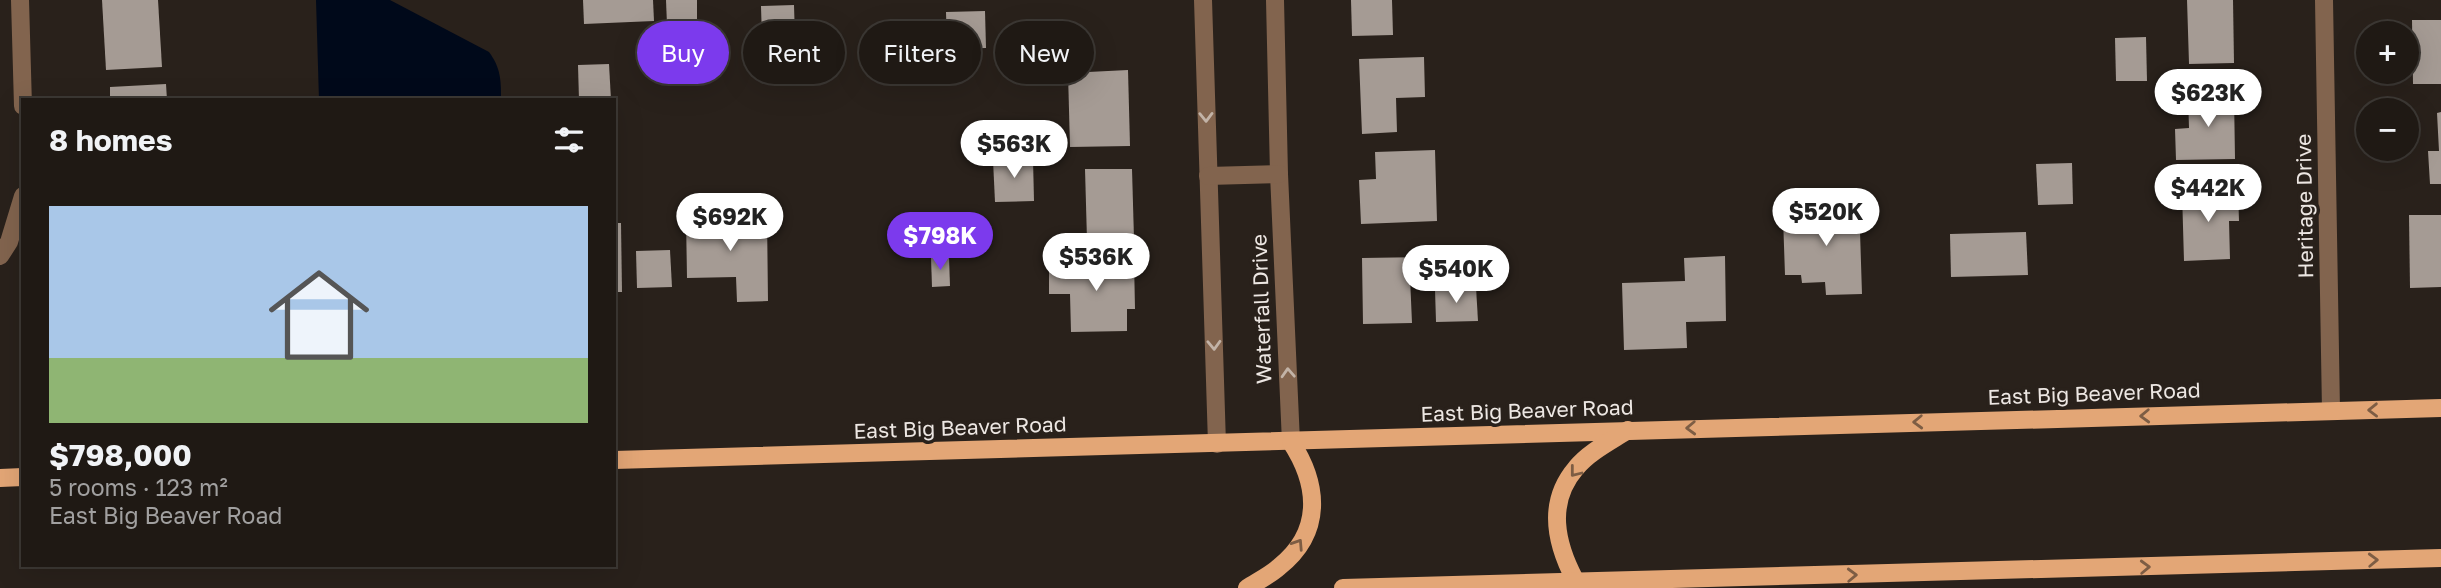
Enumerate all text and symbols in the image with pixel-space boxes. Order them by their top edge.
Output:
chip: Buy [637,21,729,84]
chip: Rent [743,21,845,84]
chip: Filters [859,21,981,84]
chip: New [995,21,1094,84]
map controls [2356,21,2419,161]
button: + [2356,21,2419,84]
pin: $623K [2159,69,2257,129]
text: $623K [2171,78,2245,106]
button: − [2356,98,2419,161]
one-way arrow [1199,112,1214,123]
pin: $563K [965,120,1063,180]
icon: filters [550,121,588,159]
text: 8 homes [49,122,173,158]
text: $563K [977,129,1051,157]
street label: Heritage Drive [2290,133,2318,279]
pin: $442K [2159,164,2257,224]
text: $442K [2171,173,2245,201]
pin: $520K [1777,188,1875,248]
pin: $692K [681,194,779,253]
text: $520K [1788,197,1864,225]
text: $692K [692,202,768,230]
pin: $798K [891,212,989,272]
text: $798K [903,221,977,249]
pin: $536K [1047,233,1145,293]
street label: Waterfall Drive [1245,234,1277,384]
text: $536K [1059,242,1133,270]
pin: $540K [1407,246,1505,305]
icon: home [256,252,382,378]
text: $540K [1418,254,1494,282]
one-way arrow [1206,339,1221,350]
one-way arrow [1280,368,1295,379]
street label: East Big Beaver Road [1987,376,2201,410]
street label: East Big Beaver Road [1420,393,1634,427]
one-way arrow [2367,402,2378,418]
one-way arrow [2140,408,2151,423]
street label: East Big Beaver Road [853,410,1067,444]
one-way arrow [1912,414,1923,430]
one-way arrow [1685,420,1695,436]
text: $798,000 [49,437,192,473]
one-way arrow [1571,464,1584,476]
text: 5 rooms · 123 m² [49,473,228,501]
text: East Big Beaver Road [49,501,283,529]
one-way arrow [1290,539,1303,552]
one-way arrow [2368,552,2378,568]
one-way arrow [2140,559,2151,574]
one-way arrow [1847,568,1858,583]

